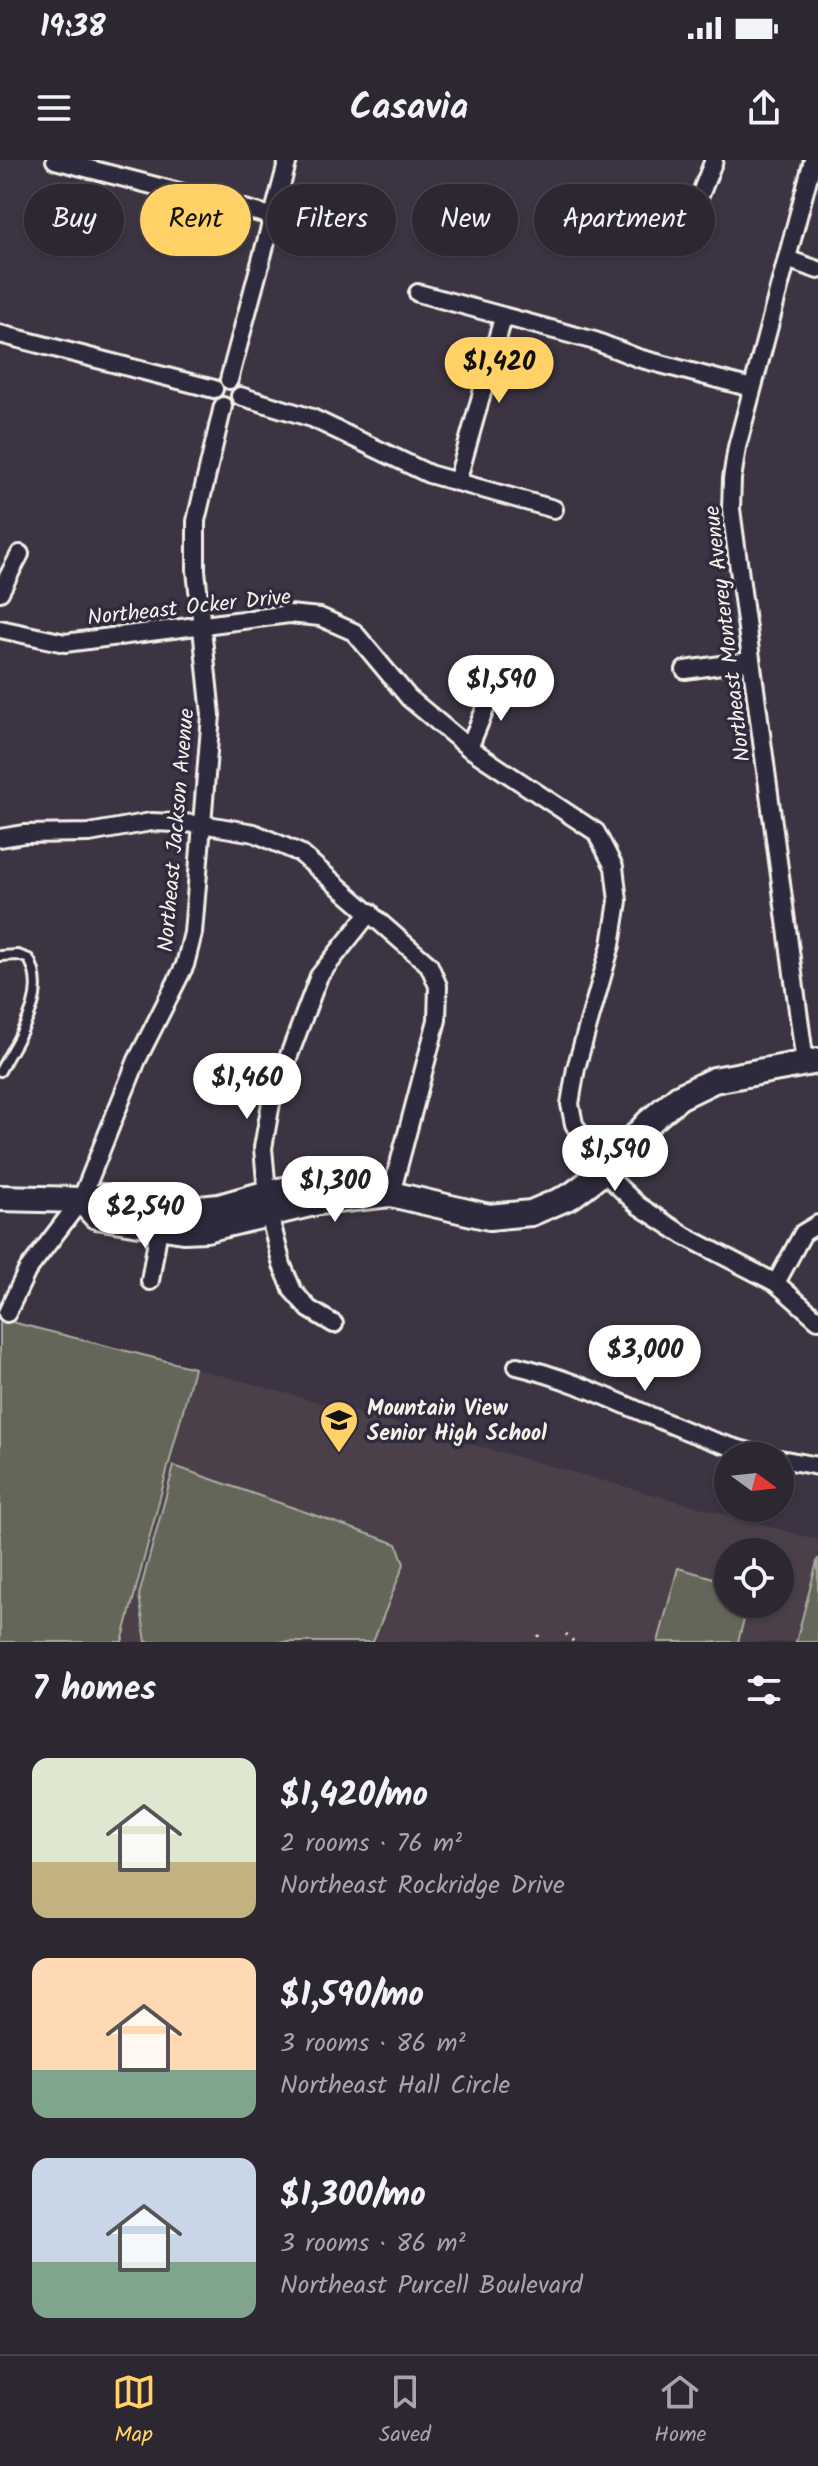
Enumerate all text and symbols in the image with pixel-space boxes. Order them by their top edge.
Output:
text: 19:38 [40,4,106,52]
text: Casavia [350,80,468,137]
icon: menu [32,86,76,130]
icon: share [742,86,786,130]
chip: Buy [24,184,124,256]
chip: Rent [140,184,251,256]
chip: Filters [267,184,396,256]
chip: New [412,184,518,256]
chip: Apartment [534,184,715,256]
pin: $1,420 [434,337,564,405]
text: $1,420 [463,342,535,384]
street label: Northeast Monterey Avenue [695,503,762,764]
street label: Northeast Ocker Drive [86,580,293,637]
pin: $1,590 [436,655,566,723]
text: $1,590 [466,660,536,702]
street label: Northeast Jackson Avenue [149,707,206,954]
pin: $1,460 [182,1053,312,1121]
text: $1,460 [211,1058,283,1100]
pin: $1,590 [550,1125,680,1193]
text: $1,590 [580,1130,650,1172]
pin: $1,300 [270,1156,400,1224]
text: $1,300 [300,1161,370,1203]
pin: $2,540 [80,1182,210,1250]
text: $2,540 [106,1187,184,1229]
pin: $3,000 [580,1325,710,1393]
text: $3,000 [607,1330,683,1372]
place label: Mountain View Senior High School [367,1392,547,1452]
school or university icon: Mountain View Senior High School [318,1399,360,1454]
north arrow [714,1442,794,1522]
map controls [714,1442,794,1618]
button: locate [714,1538,794,1618]
text: 7 homes [32,1663,156,1717]
icon: filters [742,1668,786,1712]
text: $1,420/mo [280,1769,428,1823]
icon: home [96,1790,192,1886]
text: 2 rooms · 76 m² [280,1823,462,1865]
text: Northeast Rockridge Drive [280,1865,565,1907]
text: $1,590/mo [280,1969,424,2023]
icon: home [96,1990,192,2086]
text: 3 rooms · 86 m² [280,2023,465,2065]
text: Northeast Hall Circle [280,2065,510,2107]
text: $1,300/mo [280,2169,426,2223]
icon: home [96,2190,192,2286]
text: 3 rooms · 86 m² [280,2223,465,2265]
text: Northeast Purcell Boulevard [280,2265,583,2307]
tab: Map [112,2370,156,2453]
tab: Saved [379,2370,431,2453]
tab: Home [654,2370,706,2453]

